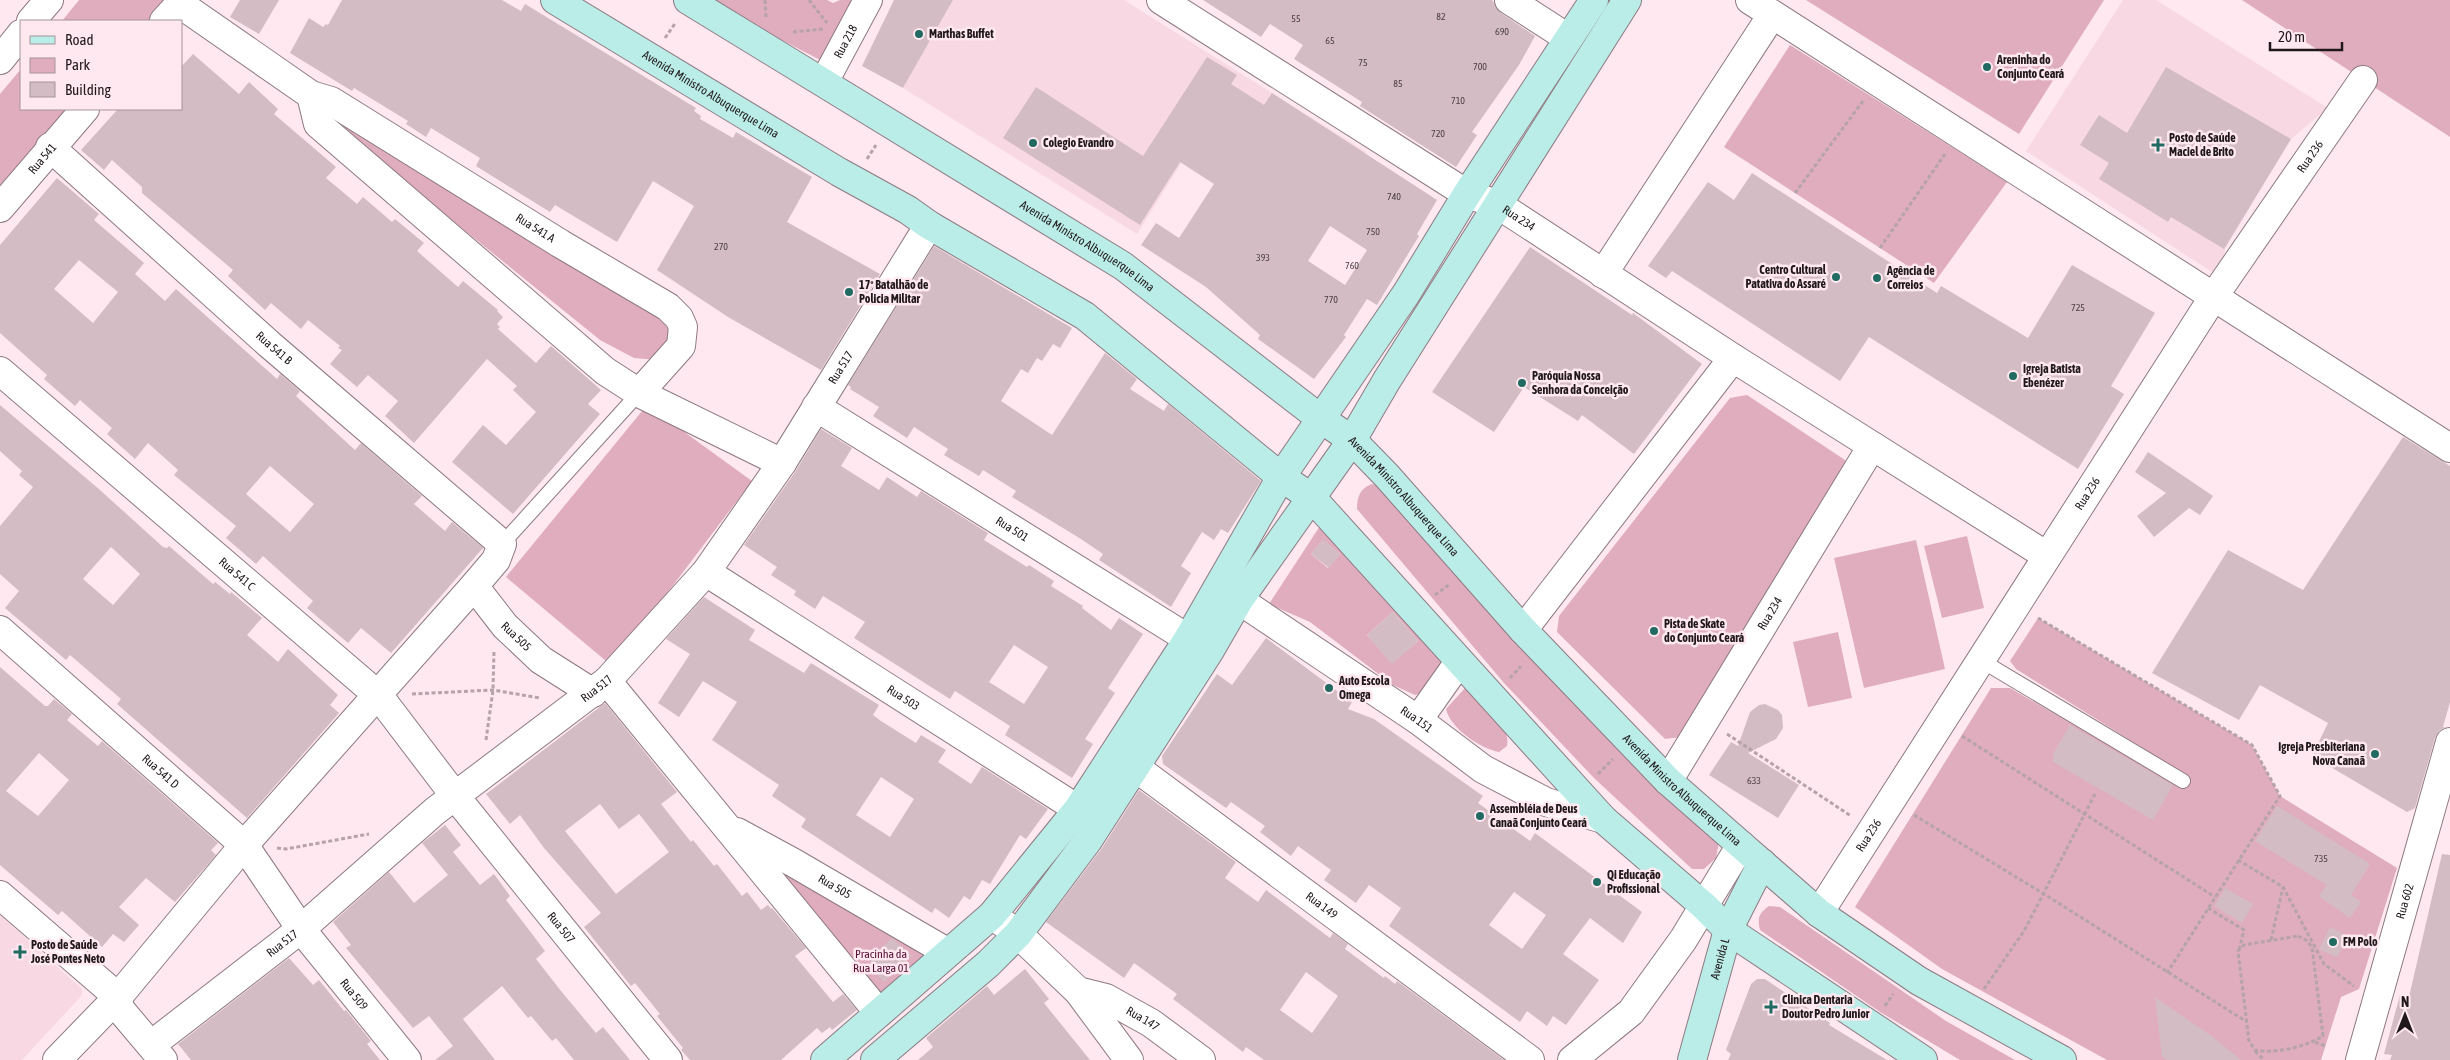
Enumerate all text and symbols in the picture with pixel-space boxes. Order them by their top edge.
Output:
house number: 82 [1436,11,1446,22]
house number: 55 [1291,13,1301,24]
legend [20,20,182,110]
scale bar [2270,20,2342,52]
street label: Rua 218 [831,22,861,61]
house number: 690 [1495,26,1509,37]
place label: Marthas Buffet [929,27,994,41]
marker: Marthas Buffet [913,28,925,40]
text: 20 m [2278,28,2305,45]
text: Road [65,31,94,48]
house number: 65 [1325,35,1335,46]
street label: Avenida Ministro Albuquerque Lima [640,48,781,141]
place label: Areninha do Conjunto Ceará [1996,53,2065,81]
text: Park [65,56,90,73]
house number: 75 [1358,57,1368,68]
house number: 700 [1473,61,1487,72]
marker: Areninha do Conjunto Ceará [1981,61,1993,73]
house number: 85 [1393,78,1403,89]
text: Building [65,81,111,98]
house number: 710 [1451,95,1465,106]
house number: 720 [1431,128,1445,139]
place label: Posto de Saúde Maciel de Brito [2169,131,2236,159]
place label: Colegio Evandro [1043,136,1114,150]
marker: Colegio Evandro [1027,137,1039,149]
street label: Rua 236 [2294,137,2326,175]
marker: Posto de Saúde Maciel de Brito [2151,138,2165,152]
street label: Rua 541 [25,140,60,177]
house number: 740 [1387,191,1401,202]
street label: Avenida Ministro Albuquerque Lima [1017,198,1157,295]
street label: Rua 234 [1500,203,1538,234]
street label: Rua 541 A [513,211,558,246]
house number: 750 [1366,226,1380,237]
house number: 270 [714,241,728,252]
house number: 393 [1256,252,1270,263]
house number: 760 [1345,260,1359,271]
place label: Centro Cultural Patativa do Assaré [1746,263,1827,291]
place label: Agência de Correios [1886,264,1935,292]
marker: Centro Cultural Patativa do Assaré [1830,271,1842,283]
marker: Agência de Correios [1871,272,1883,284]
place label: 17º Batalhão de Policia Militar [859,278,929,306]
marker: 17º Batalhão de Policia Militar [843,286,855,298]
house number: 770 [1324,294,1338,305]
house number: 725 [2071,302,2085,313]
street label: Rua 541 B [253,329,295,368]
street label: Rua 517 [825,348,857,387]
place label: Igreja Batista Ebenézer [2023,362,2081,390]
place label: Paróquia Nossa Senhora da Conceição [1532,369,1629,397]
marker: Igreja Batista Ebenézer [2007,370,2019,382]
marker: Paróquia Nossa Senhora da Conceição [1516,377,1528,389]
street label: Avenida Ministro Albuquerque Lima [1346,434,1462,559]
street label: Rua 236 [2072,474,2103,513]
street label: Rua 501 [993,514,1031,545]
street label: Rua 541 C [216,555,258,594]
street label: Rua 234 [1755,594,1785,633]
place label: Pista de Skate do Conjunto Ceará [1664,617,1745,645]
street label: Rua 505 [498,619,534,654]
marker: Pista de Skate do Conjunto Ceará [1648,625,1660,637]
street label: Rua 517 [578,672,616,705]
place label: Auto Escola Omega [1338,674,1390,702]
street label: Rua 503 [884,682,922,713]
marker: Auto Escola Omega [1323,682,1335,694]
street label: Rua 151 [1398,703,1436,736]
street label: Avenida Ministro Albuquerque Lima [1620,731,1744,849]
place label: Igreja Presbiteriana Nova Canaã [2278,740,2365,768]
marker: Igreja Presbiteriana Nova Canaã [2369,748,2381,760]
street label: Rua 541 D [139,752,182,792]
house number: 633 [1747,775,1761,786]
place label: Assembléia de Deus Canaã Conjunto Ceará [1489,802,1587,830]
marker: Assembléia de Deus Canaã Conjunto Ceará [1474,810,1486,822]
street label: Rua 236 [1853,816,1884,854]
house number: 735 [2314,853,2328,864]
place label: Qi Educação Profissional [1607,868,1661,896]
street label: Rua 505 [816,872,854,902]
marker: Qi Educação Profissional [1591,876,1603,888]
street label: Rua 602 [2393,882,2417,920]
street label: Rua 149 [1303,889,1341,922]
street label: Rua 507 [544,909,578,946]
street label: Rua 517 [264,927,301,960]
place label: FM Polo [2343,935,2378,949]
street label: Avenida L [1708,936,1733,981]
marker: FM Polo [2327,936,2339,948]
place label: Posto de Saúde José Pontes Neto [30,938,106,966]
marker: Posto de Saúde José Pontes Neto [13,945,27,959]
park label: Pracinha da Rua Larga 01 [853,947,909,975]
street label: Rua 509 [337,976,371,1013]
north arrow [2380,990,2430,1040]
place label: Clinica Dentaria Doutor Pedro Junior [1782,993,1870,1021]
text: N [2401,994,2409,1010]
marker: Clinica Dentaria Doutor Pedro Junior [1764,1000,1778,1014]
street label: Rua 147 [1124,1004,1162,1034]

